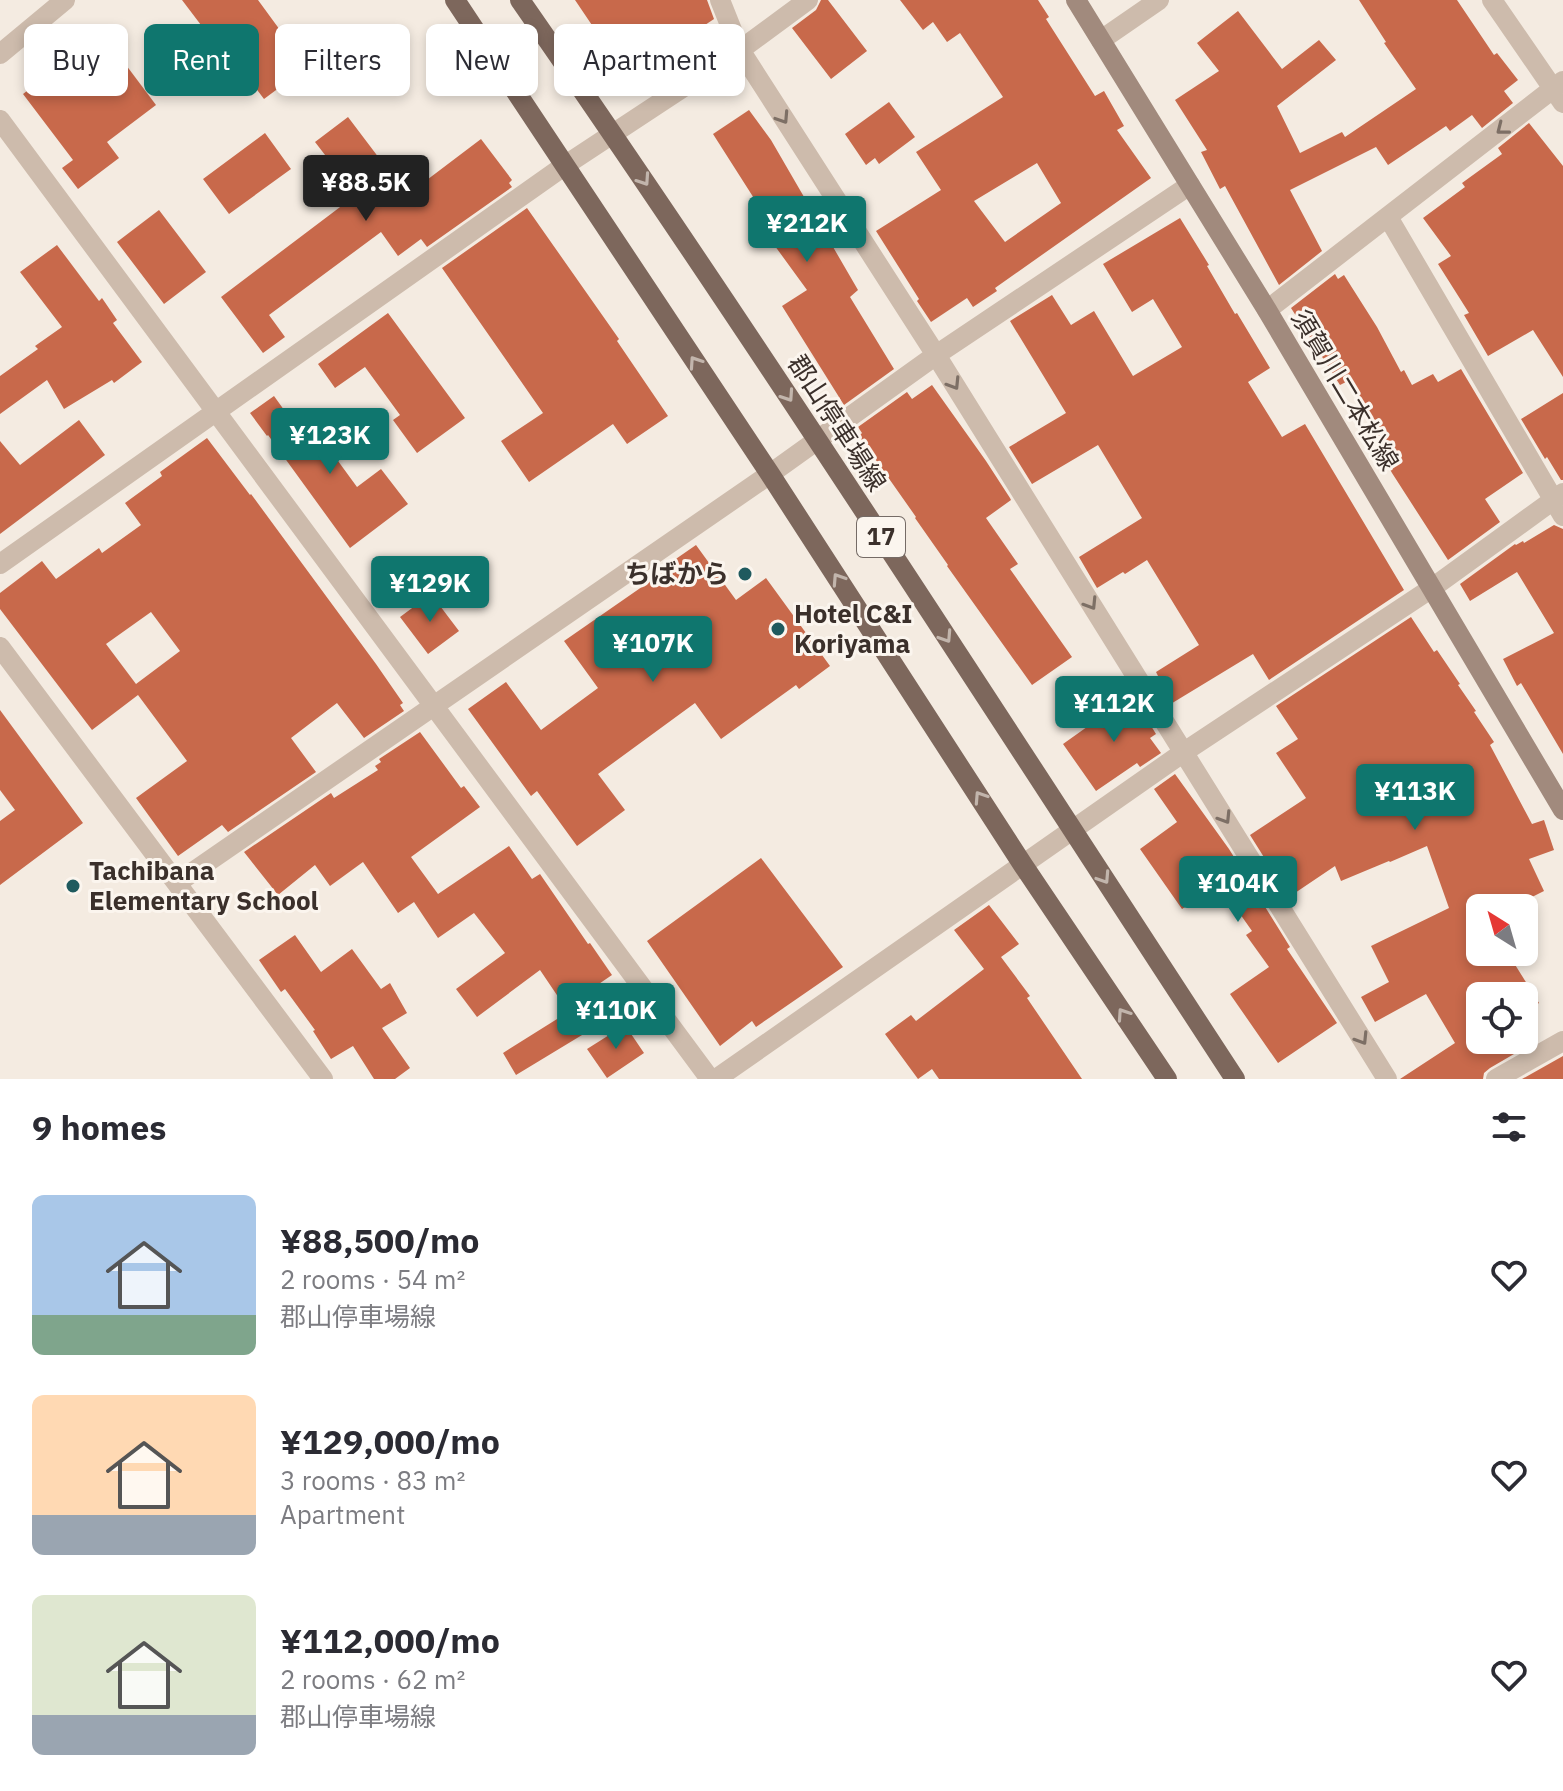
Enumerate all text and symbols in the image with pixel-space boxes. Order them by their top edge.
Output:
chip: Buy [24,24,128,96]
chip: Rent [144,24,259,96]
chip: Filters [275,24,410,96]
chip: New [426,24,538,96]
chip: Apartment [554,24,745,96]
one-way arrow [774,109,789,123]
one-way arrow [1496,119,1510,133]
pin: ¥88.5K [301,155,431,223]
text: ¥88.5K [321,164,411,198]
one-way arrow [634,171,649,185]
pin: ¥212K [751,196,863,264]
text: ¥212K [766,205,848,239]
street label: 須賀川二本松線 [1284,303,1407,476]
street label: 郡山停車場線 [781,348,895,497]
one-way arrow [690,356,705,371]
one-way arrow [944,375,959,390]
one-way arrow [778,387,793,402]
pin: ¥123K [274,408,386,476]
text: ¥123K [289,417,371,451]
road number: 17 [857,517,905,557]
pin: ¥129K [374,556,486,624]
place label: ちばから [624,556,729,590]
text: ¥129K [389,565,471,599]
marker: ちばから [736,565,754,583]
one-way arrow [833,573,848,588]
one-way arrow [1082,595,1097,610]
place label: Hotel C&I Koriyama [794,596,912,660]
pin: ¥107K [597,616,709,684]
marker: Hotel C&I Koriyama [769,620,787,638]
text: ¥107K [612,625,694,659]
one-way arrow [936,628,951,642]
pin: ¥112K [1058,676,1170,744]
text: ¥112K [1073,685,1155,719]
pin: ¥113K [1359,764,1471,832]
text: ¥113K [1374,773,1456,807]
one-way arrow [974,792,989,806]
one-way arrow [1215,810,1230,824]
place label: Tachibana Elementary School [89,853,319,917]
pin: ¥104K [1182,856,1294,924]
text: ¥104K [1197,865,1279,899]
one-way arrow [1094,869,1109,883]
marker: Tachibana Elementary School [64,877,82,895]
north arrow [1466,894,1538,966]
map controls [1466,894,1538,1054]
button: locate [1466,982,1538,1054]
pin: ¥110K [560,983,672,1051]
text: ¥110K [575,992,657,1026]
one-way arrow [1118,1009,1133,1023]
one-way arrow [1353,1030,1368,1045]
text: 9 homes [32,1105,167,1149]
icon: filters [1487,1105,1531,1149]
text: ¥88,500/mo [280,1218,480,1262]
icon: home [96,1227,192,1323]
icon: heart [1487,1253,1531,1297]
text: 2 rooms · 54 m² [280,1262,465,1296]
text: 郡山停車場線 [280,1299,436,1333]
text: ¥129,000/mo [280,1419,500,1463]
icon: home [96,1427,192,1523]
icon: heart [1487,1453,1531,1497]
text: 3 rooms · 83 m² [280,1463,465,1497]
text: Apartment [280,1497,405,1531]
text: ¥112,000/mo [280,1618,500,1662]
icon: home [96,1627,192,1723]
icon: heart [1487,1653,1531,1697]
text: 2 rooms · 62 m² [280,1662,465,1696]
text: 郡山停車場線 [280,1699,436,1733]

